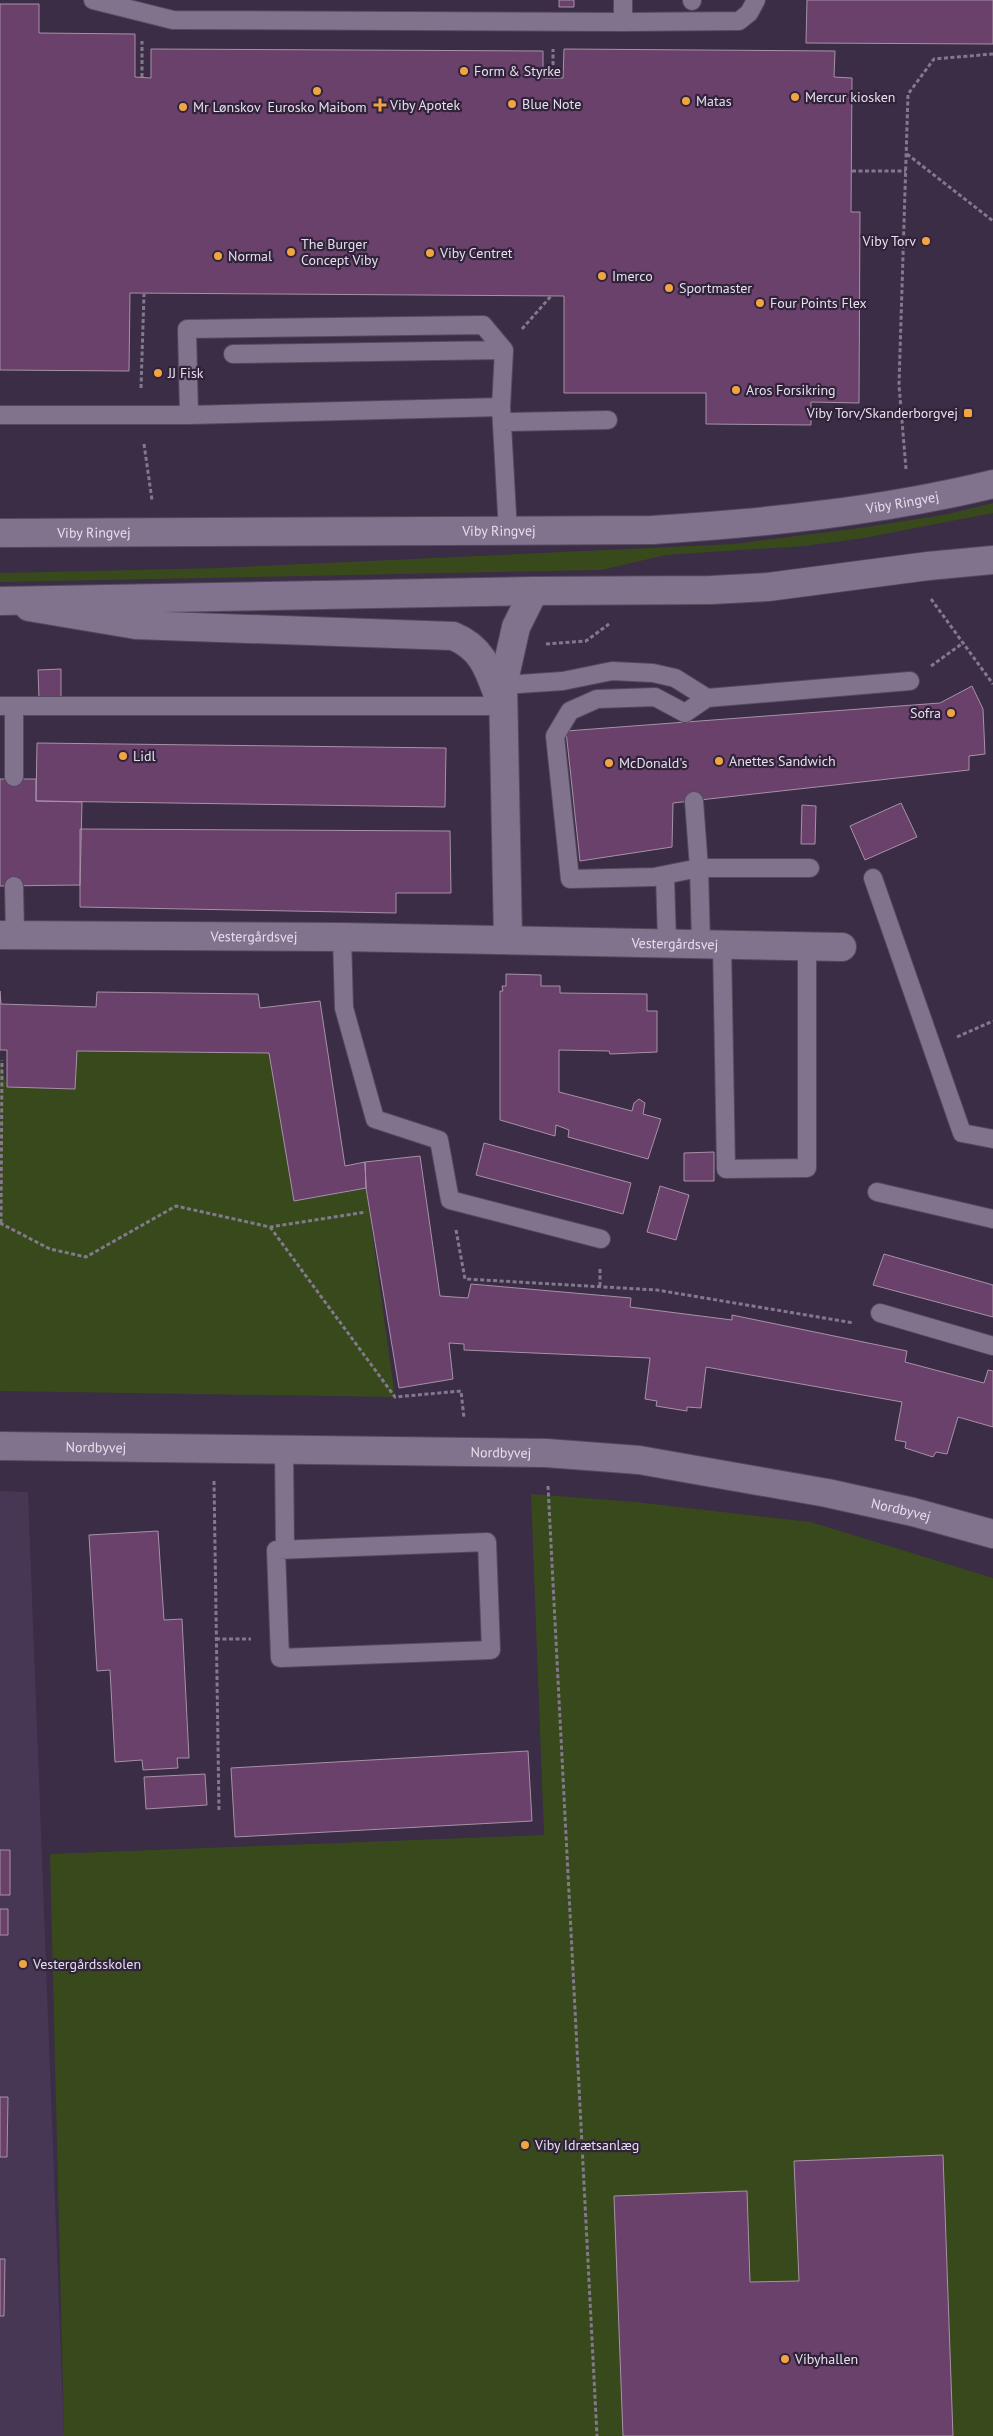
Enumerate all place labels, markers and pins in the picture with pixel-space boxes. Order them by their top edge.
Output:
place label: Form & Styrke [474,62,561,80]
marker: Form & Styrke [458,65,470,77]
marker: Eurosko Maibom [311,85,323,97]
place label: Mercur kiosken [805,88,895,106]
marker: Mercur kiosken [789,91,801,103]
place label: Matas [696,92,732,110]
place label: Blue Note [522,95,581,113]
marker: Matas [680,95,692,107]
place label: Viby Apotek [389,96,460,114]
place label: Mr Lønskov [193,98,261,116]
place label: Eurosko Maibom [267,98,367,116]
marker: Blue Note [506,98,518,110]
marker: Viby Apotek [374,99,386,111]
marker: Mr Lønskov [177,101,189,113]
place label: Viby Torv [862,232,916,250]
place label: The Burger Concept Viby [301,235,379,269]
marker: Viby Torv [920,235,932,247]
place label: Viby Centret [439,244,513,262]
marker: The Burger Concept Viby [285,246,297,258]
place label: Normal [228,247,272,265]
marker: Viby Centret [424,247,436,259]
marker: Normal [212,250,224,262]
place label: Imerco [612,267,653,285]
marker: Imerco [596,270,608,282]
place label: Sportmaster [679,279,752,297]
marker: Sportmaster [663,282,675,294]
place label: Four Points Flex [770,294,867,312]
marker: Four Points Flex [754,297,766,309]
place label: JJ Fisk [167,364,204,382]
marker: JJ Fisk [152,367,164,379]
place label: Aros Forsikring [746,381,836,399]
marker: Aros Forsikring [730,384,742,396]
place label: Viby Torv/Skanderborgvej [806,404,958,422]
marker: Viby Torv/Skanderborgvej [962,407,974,419]
place label: Sofra [910,704,941,722]
marker: Sofra [945,707,957,719]
place label: Lidl [133,747,156,765]
marker: Lidl [117,750,129,762]
place label: Anettes Sandwich [729,752,836,770]
place label: McDonald's [619,754,687,772]
marker: Anettes Sandwich [713,755,725,767]
marker: McDonald's [603,757,615,769]
place label: Vestergårdsskolen [32,1955,141,1973]
marker: Vestergårdsskolen [17,1958,29,1970]
place label: Viby Idrætsanlæg [534,2136,639,2154]
marker: Viby Idrætsanlæg [519,2139,531,2151]
place label: Vibyhallen [794,2350,858,2368]
marker: Vibyhallen [779,2353,791,2365]

